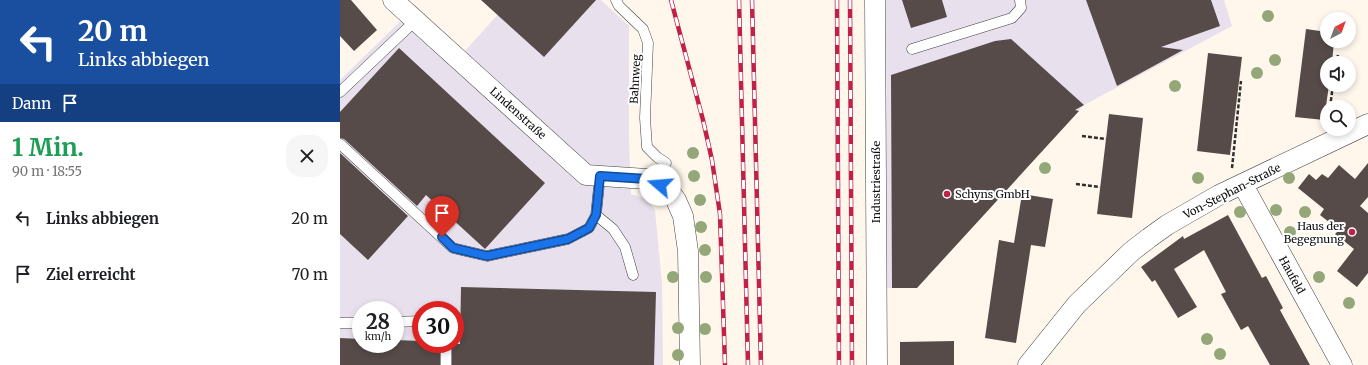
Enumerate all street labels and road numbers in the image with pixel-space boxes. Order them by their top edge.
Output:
street label: Bahnweg [627,54,643,104]
street label: Lindenstraße [487,84,549,142]
street label: Industriestraße [869,141,883,223]
street label: Von-Stephan-Straße [1180,160,1283,222]
street label: Haufeld [1276,254,1308,297]

